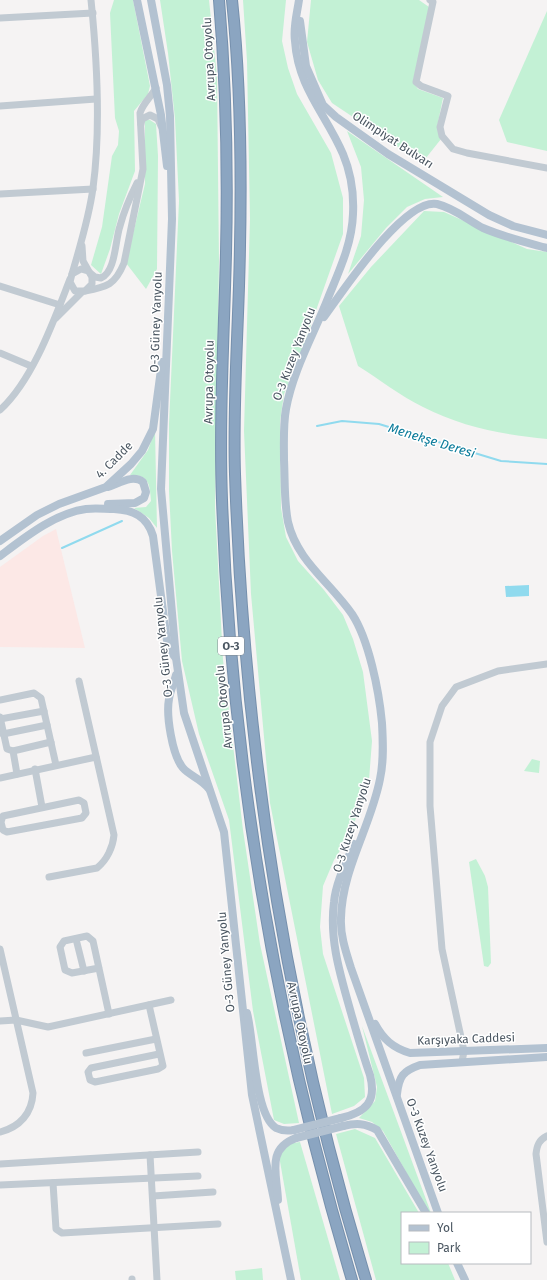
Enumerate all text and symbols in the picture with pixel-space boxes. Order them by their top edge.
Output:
street label: Avrupa Otoyolu [200,17,218,101]
street label: Olimpiyat Bulvarı [350,109,436,171]
street label: O-3 Güney Yanyolu [147,271,165,373]
street label: O-3 Kuzey Yanyolu [270,305,318,403]
street label: Avrupa Otoyolu [201,340,217,424]
water label: Menekşe Deresi [387,420,477,461]
street label: 4. Cadde [93,439,135,481]
street label: O-3 Güney Yanyolu [151,596,175,698]
road number: O-3 [218,637,244,655]
street label: Avrupa Otoyolu [213,665,235,749]
street label: O-3 Kuzey Yanyolu [330,776,374,874]
street label: O-3 Güney Yanyolu [215,911,237,1013]
street label: Avrupa Otoyolu [284,981,316,1065]
street label: Karşıyaka Caddesi [417,1030,515,1048]
street label: O-3 Kuzey Yanyolu [404,1096,450,1194]
legend [401,1212,531,1264]
text: Yol [437,1221,454,1235]
text: Park [437,1241,461,1255]

